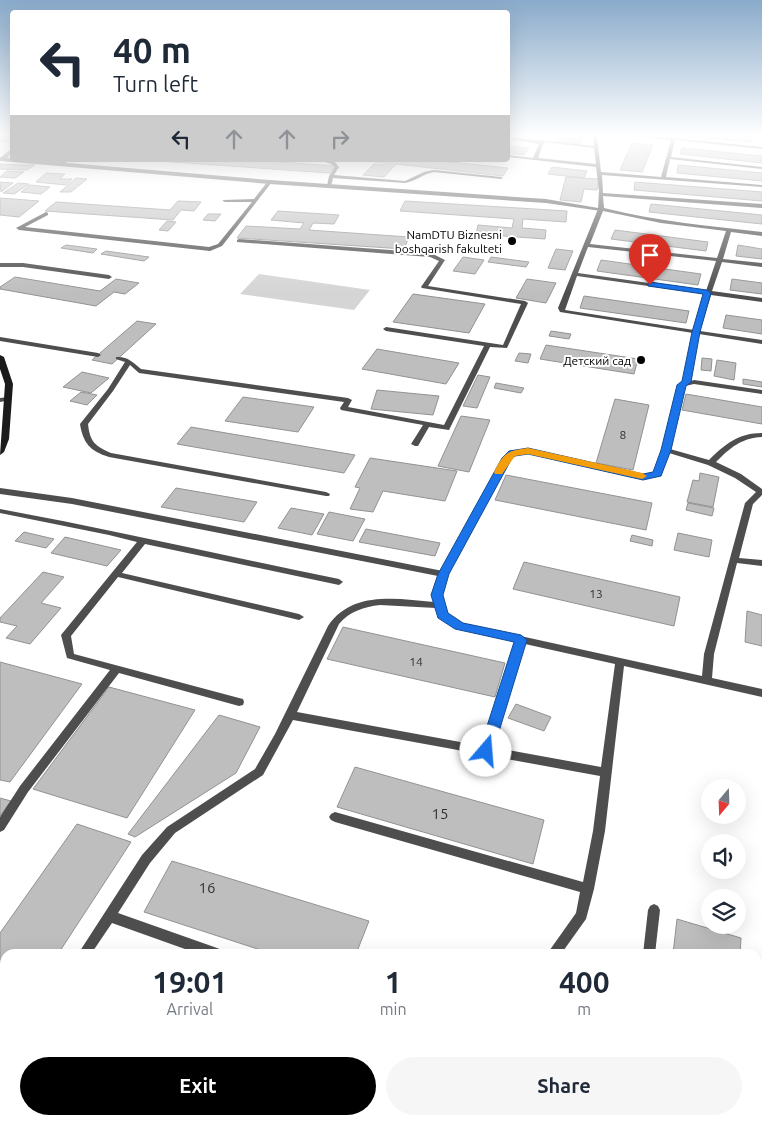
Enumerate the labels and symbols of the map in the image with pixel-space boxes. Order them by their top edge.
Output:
place label: NamDTU Biznesni boshqarish fakulteti [395,228,502,255]
pin [629,234,671,285]
marker: NamDTU Biznesni boshqarish fakulteti [506,235,518,247]
place label: Детский сад [563,354,631,367]
marker: Детский сад [635,354,647,366]
house number: 8 [620,428,627,441]
house number: 13 [589,587,603,600]
house number: 14 [409,655,423,668]
position arrow [459,724,511,776]
north arrow [701,779,746,824]
house number: 15 [432,805,448,822]
house number: 16 [199,879,215,896]

